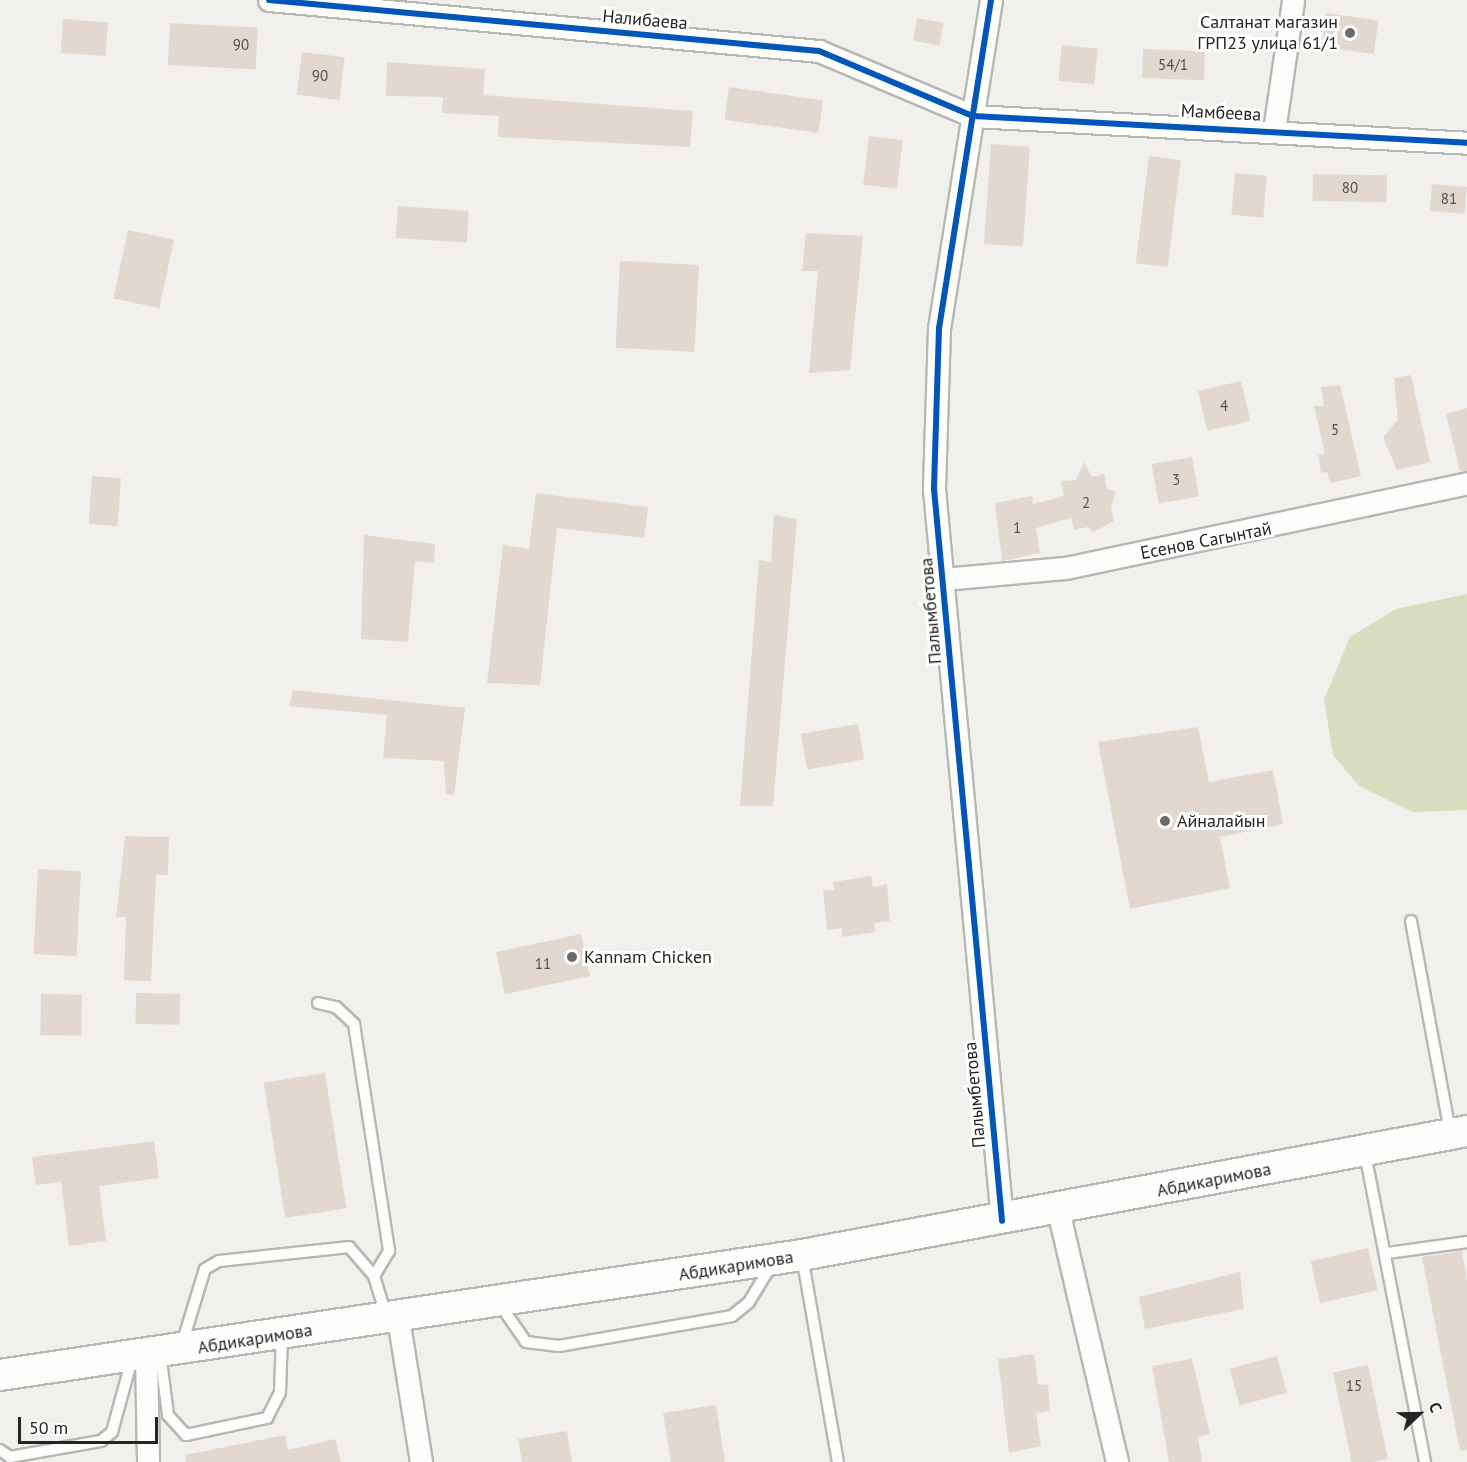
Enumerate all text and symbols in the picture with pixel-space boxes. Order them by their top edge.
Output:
street label: Налибаева [601,6,689,34]
place label: Салтанат магазин ГРП23 улица 61/1 [1197,12,1338,54]
marker: Салтанат магазин ГРП23 улица 61/1 [1343,26,1357,40]
house number: 90 [233,36,249,54]
house number: 54/1 [1158,56,1188,74]
house number: 90 [312,67,328,85]
street label: Мамбеева [1180,100,1262,126]
house number: 80 [1342,179,1358,197]
house number: 81 [1441,190,1457,208]
house number: 4 [1220,397,1228,415]
house number: 5 [1331,421,1339,439]
house number: 3 [1172,471,1180,489]
house number: 2 [1082,494,1090,512]
street label: Есенов Сагынтай [1139,518,1273,564]
house number: 1 [1013,519,1021,537]
street label: Палымбетова [916,557,946,665]
place label: Айналайын [1177,810,1265,832]
marker: Айналайын [1158,814,1172,828]
place label: Kannam Chicken [584,946,712,968]
marker: Kannam Chicken [565,950,579,964]
house number: 11 [535,955,551,973]
street label: Палымбетова [960,1041,990,1149]
street label: Абдикаримова [1155,1158,1273,1202]
street label: Абдикаримова [677,1246,795,1286]
street label: Абдикаримова [196,1319,314,1359]
house number: 15 [1346,1377,1362,1395]
north arrow [1389,1384,1449,1444]
text: С [1425,1399,1447,1415]
scale bar [21,1405,160,1443]
text: 50 m [29,1416,68,1439]

